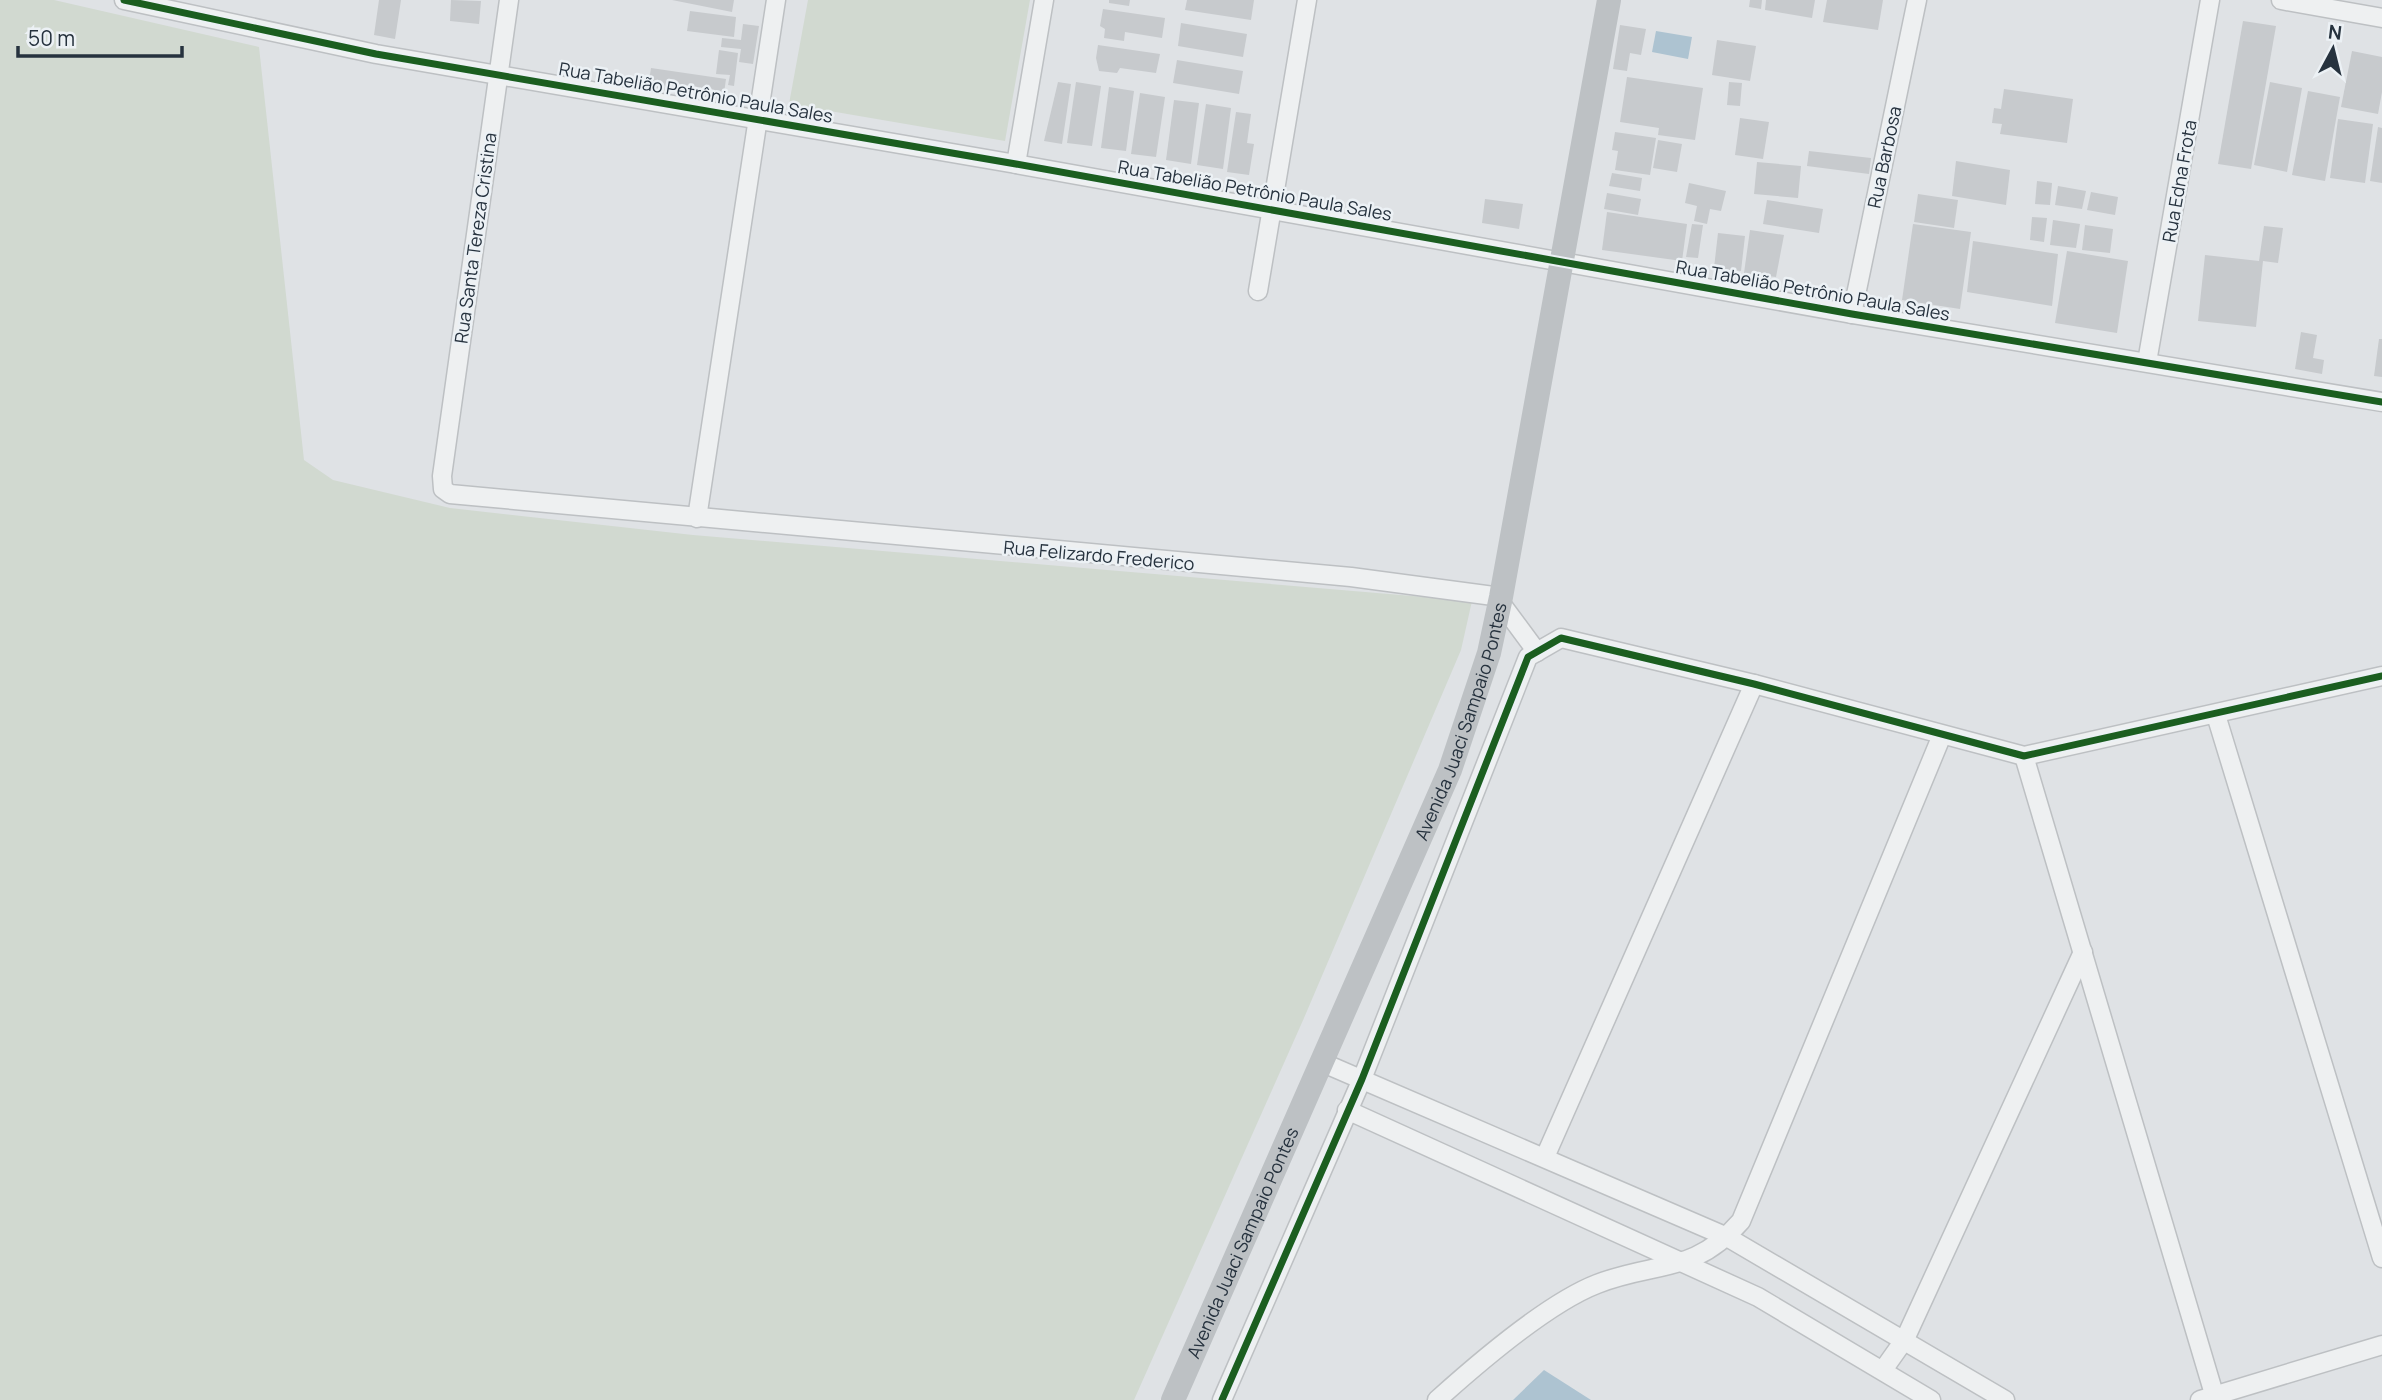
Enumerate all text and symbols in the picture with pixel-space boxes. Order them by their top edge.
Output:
scale bar [18,14,182,58]
north arrow [2298,14,2368,84]
text: N [2327,18,2343,46]
text: 50 m [28,24,75,52]
street label: Rua Tabelião Petrônio Paula Sales [557,56,835,128]
street label: Rua Barbosa [1861,104,1907,210]
street label: Rua Edna Frota [2156,118,2202,244]
street label: Rua Santa Tereza Cristina [448,131,502,345]
street label: Rua Tabelião Petrônio Paula Sales [1116,154,1394,226]
street label: Rua Tabelião Petrônio Paula Sales [1674,254,1952,326]
street label: Rua Felizardo Frederico [1002,535,1196,575]
street label: Avenida Juaci Sampaio Pontes [1409,600,1512,844]
street label: Avenida Juaci Sampaio Pontes [1181,1123,1304,1362]

